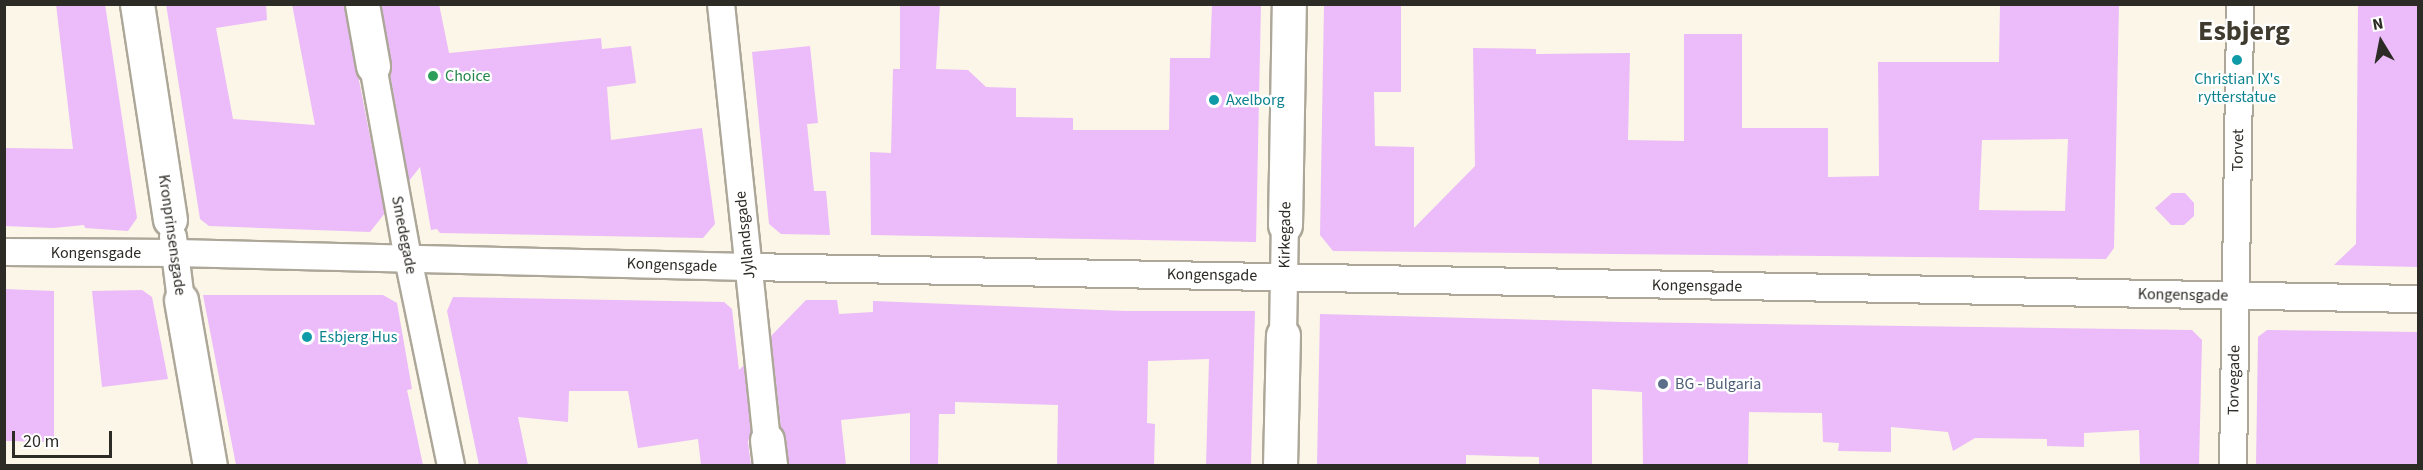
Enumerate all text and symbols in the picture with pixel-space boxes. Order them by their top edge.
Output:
north arrow [2351,12,2411,72]
text: N [2371,13,2385,36]
district label: Esbjerg [2198,14,2290,48]
marker: Christian IX's rytterstatue [2230,53,2244,67]
place label: Choice [445,66,490,86]
marker: Choice [426,69,440,83]
place label: Christian IX's rytterstatue [2194,69,2280,107]
place label: Axelborg [1226,90,1284,110]
marker: Axelborg [1207,93,1221,107]
street label: Torvet [2228,128,2248,172]
street label: Kronprinsensgade [154,173,190,297]
street label: Jyllandsgade [731,190,759,280]
street label: Smedegade [387,194,421,276]
street label: Kirkegade [1275,201,1295,269]
street label: Kongensgade [51,243,141,263]
street label: Kongensgade [626,254,718,276]
street label: Kongensgade [1167,265,1257,285]
street label: Kongensgade [1652,276,1742,296]
street label: Kongensgade [2138,285,2228,305]
place label: Esbjerg Hus [319,327,397,347]
marker: Esbjerg Hus [300,330,314,344]
street label: Torvegade [2224,345,2244,415]
place label: BG - Bulgaria [1675,374,1761,394]
marker: BG - Bulgaria [1656,377,1670,391]
scale bar [15,419,116,457]
text: 20 m [23,429,59,454]

